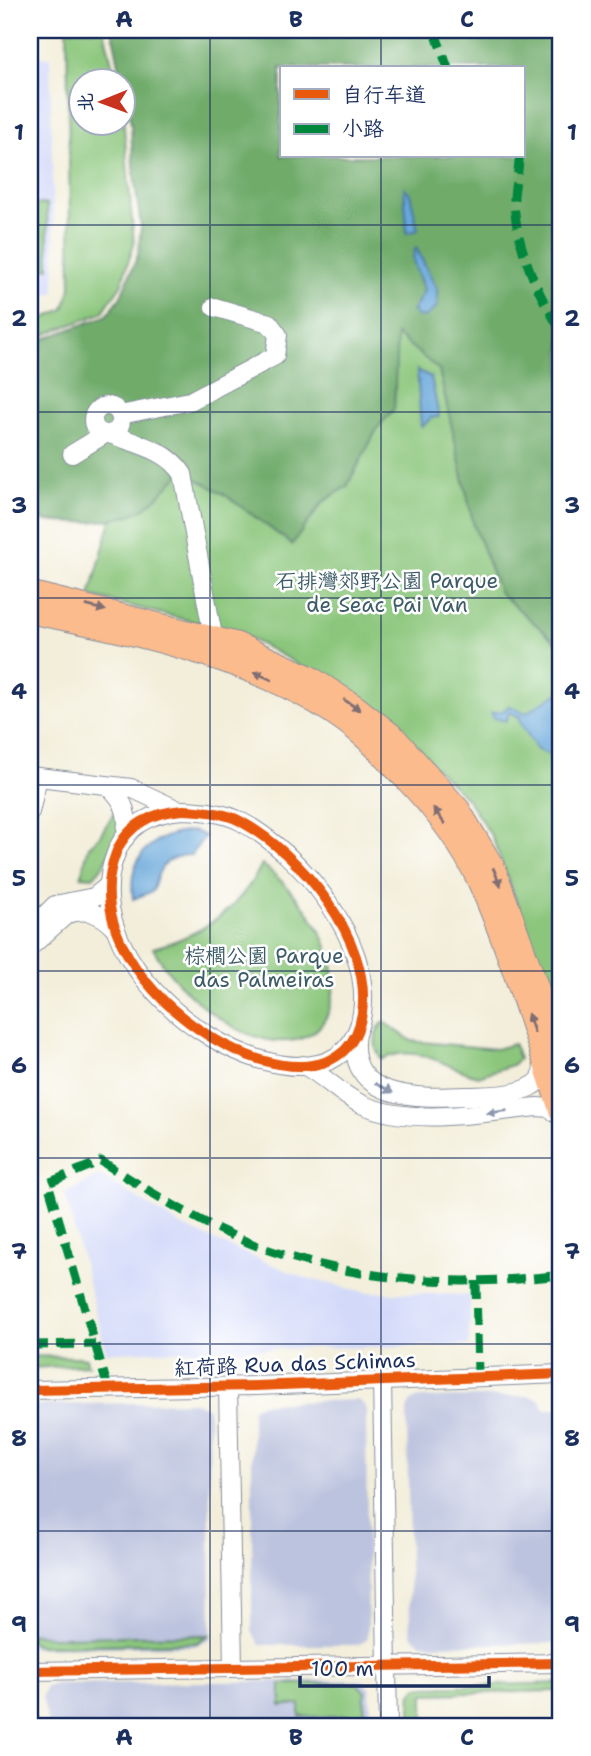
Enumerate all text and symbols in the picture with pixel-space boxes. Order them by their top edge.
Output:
text: A [115,4,133,34]
text: B [289,4,303,34]
text: C [460,4,474,34]
north arrow [66,66,136,136]
legend [280,66,524,158]
text: 自行车道 [342,81,426,109]
text: 北 [73,93,98,112]
text: 小路 [342,115,384,143]
text: 1 [14,117,24,147]
text: 1 [567,117,577,147]
text: 2 [11,303,27,333]
text: 2 [564,303,580,333]
text: 3 [11,490,27,520]
text: 3 [564,490,580,520]
park label: 石排灣郊野公園 Parque de Seac Pai Van [276,567,498,619]
one-way arrow [85,602,107,613]
one-way arrow [253,670,274,681]
text: 4 [11,676,27,706]
text: 4 [564,676,580,706]
one-way arrow [343,699,362,712]
one-way arrow [432,807,446,825]
text: 5 [12,863,26,893]
text: 5 [565,863,579,893]
one-way arrow [491,867,503,887]
park label: 棕櫚公園 Parque das Palmeiras [184,942,344,994]
one-way arrow [525,1012,536,1033]
text: 6 [11,1050,27,1080]
text: 6 [564,1050,580,1080]
one-way arrow [374,1082,394,1093]
one-way arrow [486,1107,508,1118]
text: 7 [11,1236,27,1266]
text: 7 [564,1236,580,1266]
street label: 紅荷路 Rua das Schimas [174,1346,416,1382]
text: 8 [11,1423,27,1453]
text: 8 [564,1423,580,1453]
text: 9 [11,1609,27,1639]
text: 9 [564,1609,580,1639]
scale bar [300,1644,490,1688]
text: 100 m [311,1655,374,1683]
text: A [115,1722,133,1752]
text: B [289,1722,303,1752]
text: C [460,1722,474,1752]

